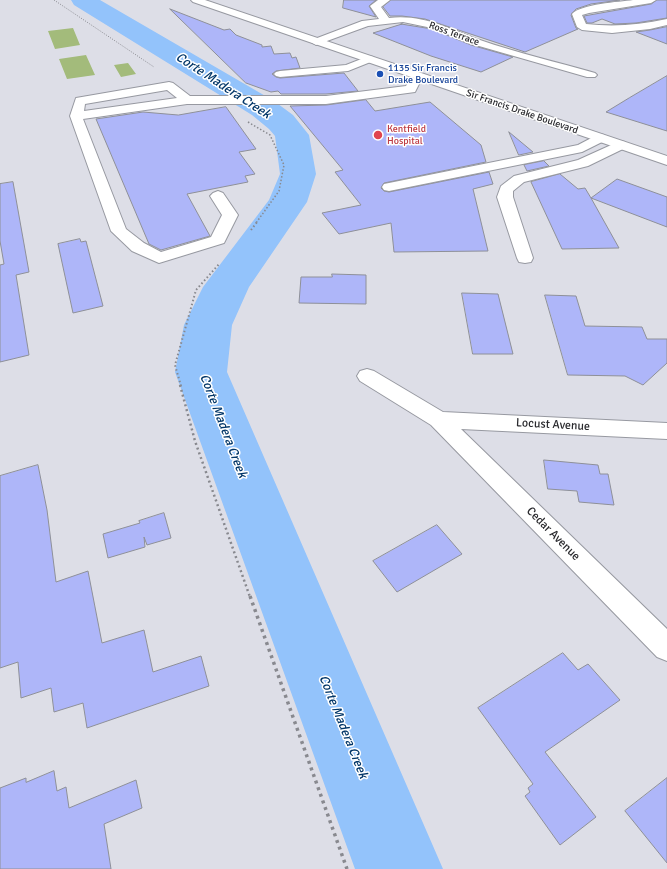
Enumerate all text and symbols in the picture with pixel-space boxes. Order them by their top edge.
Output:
street label: Ross Terrace [427,19,481,49]
water label: Corte Madera Creek [173,50,273,122]
place label: 1135 Sir Francis Drake Boulevard [388,62,458,86]
marker: 1135 Sir Francis Drake Boulevard [375,69,385,79]
street label: Sir Francis Drake Boulevard [465,87,579,137]
place label: Kentfield Hospital [387,123,426,146]
marker: Kentfield Hospital [372,129,384,141]
water label: Corte Madera Creek [196,372,250,480]
street label: Locust Avenue [516,416,590,434]
street label: Cedar Avenue [523,504,583,564]
water label: Corte Madera Creek [315,673,371,781]

